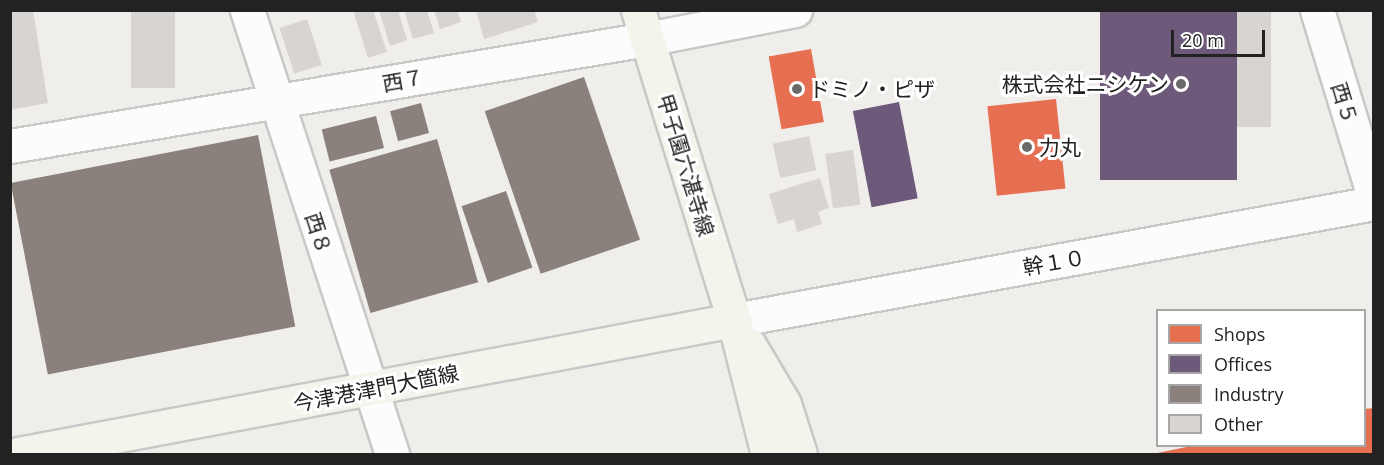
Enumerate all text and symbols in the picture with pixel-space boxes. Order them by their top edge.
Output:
scale bar [1174,18,1268,56]
text: 20 m [1182,28,1224,52]
street label: 西７ [380,64,426,96]
place label: 株式会社ニシケン [1001,71,1169,97]
place label: ドミノ・ピザ [809,76,935,102]
marker: 株式会社ニシケン [1174,77,1188,91]
street label: 西５ [1327,79,1363,127]
marker: ドミノ・ピザ [790,82,804,96]
street label: 甲子園六湛寺線 [652,91,720,239]
place label: 力丸 [1039,134,1081,160]
marker: 力丸 [1020,140,1034,154]
street label: 西８ [301,209,337,257]
street label: 幹１０ [1021,244,1087,280]
legend [1156,309,1366,447]
text: Shops [1214,322,1265,346]
text: Offices [1214,352,1272,376]
street label: 今津港津門大箇線 [291,360,461,416]
text: Industry [1214,382,1284,406]
text: Other [1214,412,1263,436]

